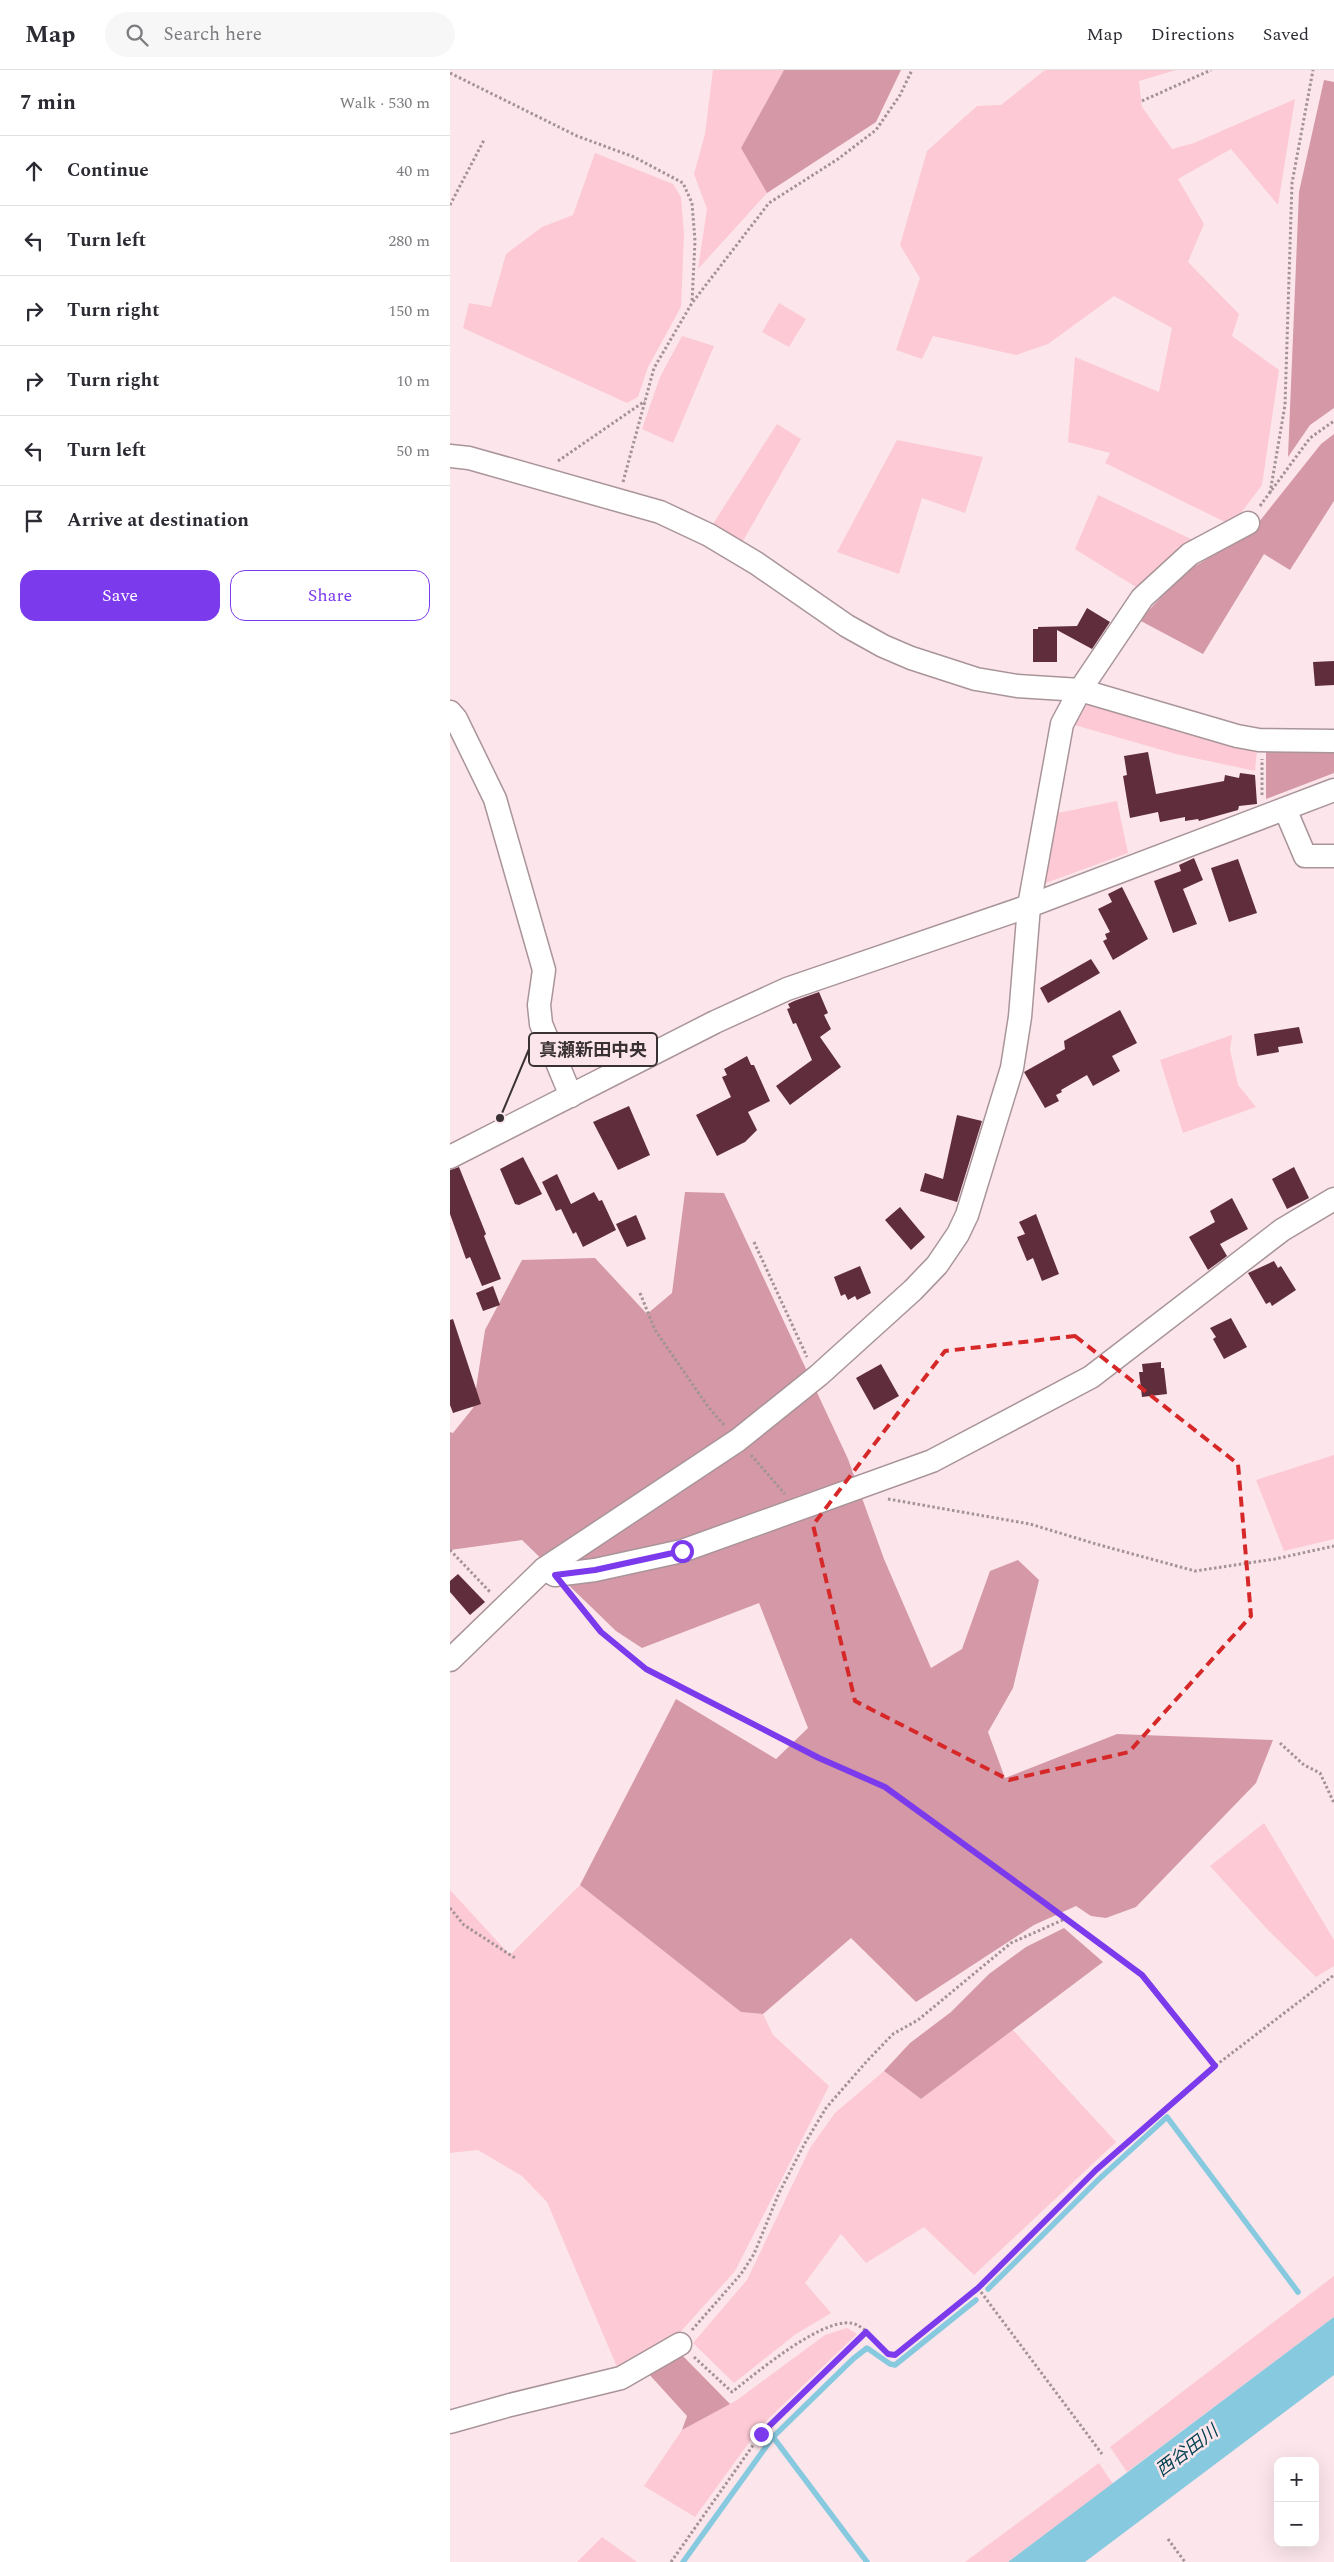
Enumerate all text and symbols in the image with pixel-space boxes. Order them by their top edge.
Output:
search box [105,12,455,57]
text: Map [25,17,75,53]
text: Search here [163,20,262,49]
icon: search [123,21,151,49]
text: Map [1087,21,1123,48]
text: Directions [1151,21,1235,48]
text: Saved [1263,21,1309,48]
text: 7 min [20,87,76,119]
text: Walk · 530 m [339,91,430,115]
text: Continue [67,156,149,185]
icon: ahead [20,157,48,185]
text: 40 m [396,159,430,183]
text: Turn left [67,226,146,255]
icon: left [20,227,48,255]
text: 280 m [388,229,430,253]
text: Turn right [67,296,160,325]
icon: right [20,297,48,325]
text: 150 m [388,299,430,323]
text: Turn right [67,366,160,395]
icon: right [20,367,48,395]
text: 10 m [396,369,430,393]
text: Turn left [67,436,146,465]
icon: left [20,437,48,465]
text: 50 m [396,439,430,463]
text: Arrive at destination [67,506,249,535]
icon: arrive [20,507,48,535]
button: Save [20,570,220,621]
button: Share [230,570,430,621]
callout: 真瀬新田中央 [529,1033,657,1066]
text: 真瀬新田中央 [539,1037,647,1064]
route start [671,1540,694,1563]
water label: 西谷田川 [1150,2417,1225,2483]
route end [750,2423,773,2446]
map controls [1274,2457,1319,2547]
button: + [1274,2457,1319,2502]
button: − [1274,2502,1319,2547]

